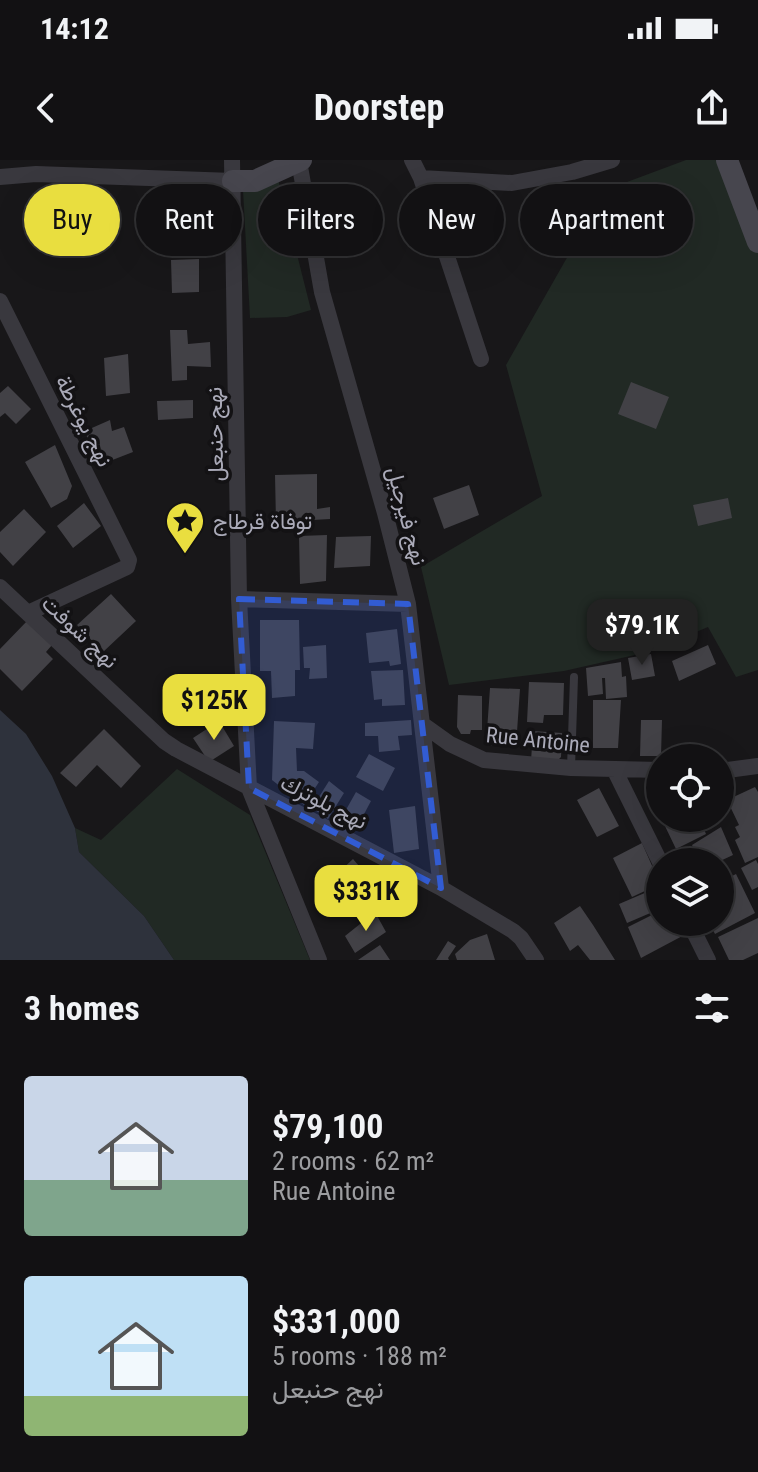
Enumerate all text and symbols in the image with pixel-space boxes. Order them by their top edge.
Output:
text: 14:12 [40,11,109,46]
icon: back [24,86,68,130]
icon: share [690,86,734,130]
text: Doorstep [314,87,444,129]
chip: Buy [24,184,120,256]
chip: Rent [136,184,242,256]
chip: Filters [258,184,383,256]
chip: New [399,184,504,256]
chip: Apartment [520,184,693,256]
street label: نهج يوغرطة [49,371,118,472]
street label: نهج حنبعل [202,386,230,481]
street label: نهج فيرجيل [380,464,432,569]
place icon: توفاة قرطاج [164,500,206,555]
place label: توفاة قرطاج [213,509,313,536]
street label: نهج شوفت [35,590,123,675]
pin: $79.1K [577,599,707,667]
text: $79.1K [605,610,679,640]
pin: $125K [158,674,270,742]
text: $125K [181,685,247,715]
street label: Rue Antoine [485,722,591,758]
map controls [646,744,734,936]
button: locate [646,744,734,832]
street label: نهج بلوترك [276,770,371,836]
button: layers [646,848,734,936]
pin: $331K [310,865,422,933]
text: $331K [333,876,399,906]
icon: filters [690,986,734,1030]
text: 3 homes [24,988,140,1028]
text: $79,100 [272,1106,383,1146]
icon: home [88,1108,184,1204]
text: 2 rooms · 62 m² [272,1146,434,1176]
text: Rue Antoine [272,1176,395,1206]
text: $331,000 [272,1301,401,1341]
icon: home [88,1308,184,1404]
text: 5 rooms · 188 m² [272,1341,447,1371]
text: نهج حنبعل [272,1374,384,1404]

